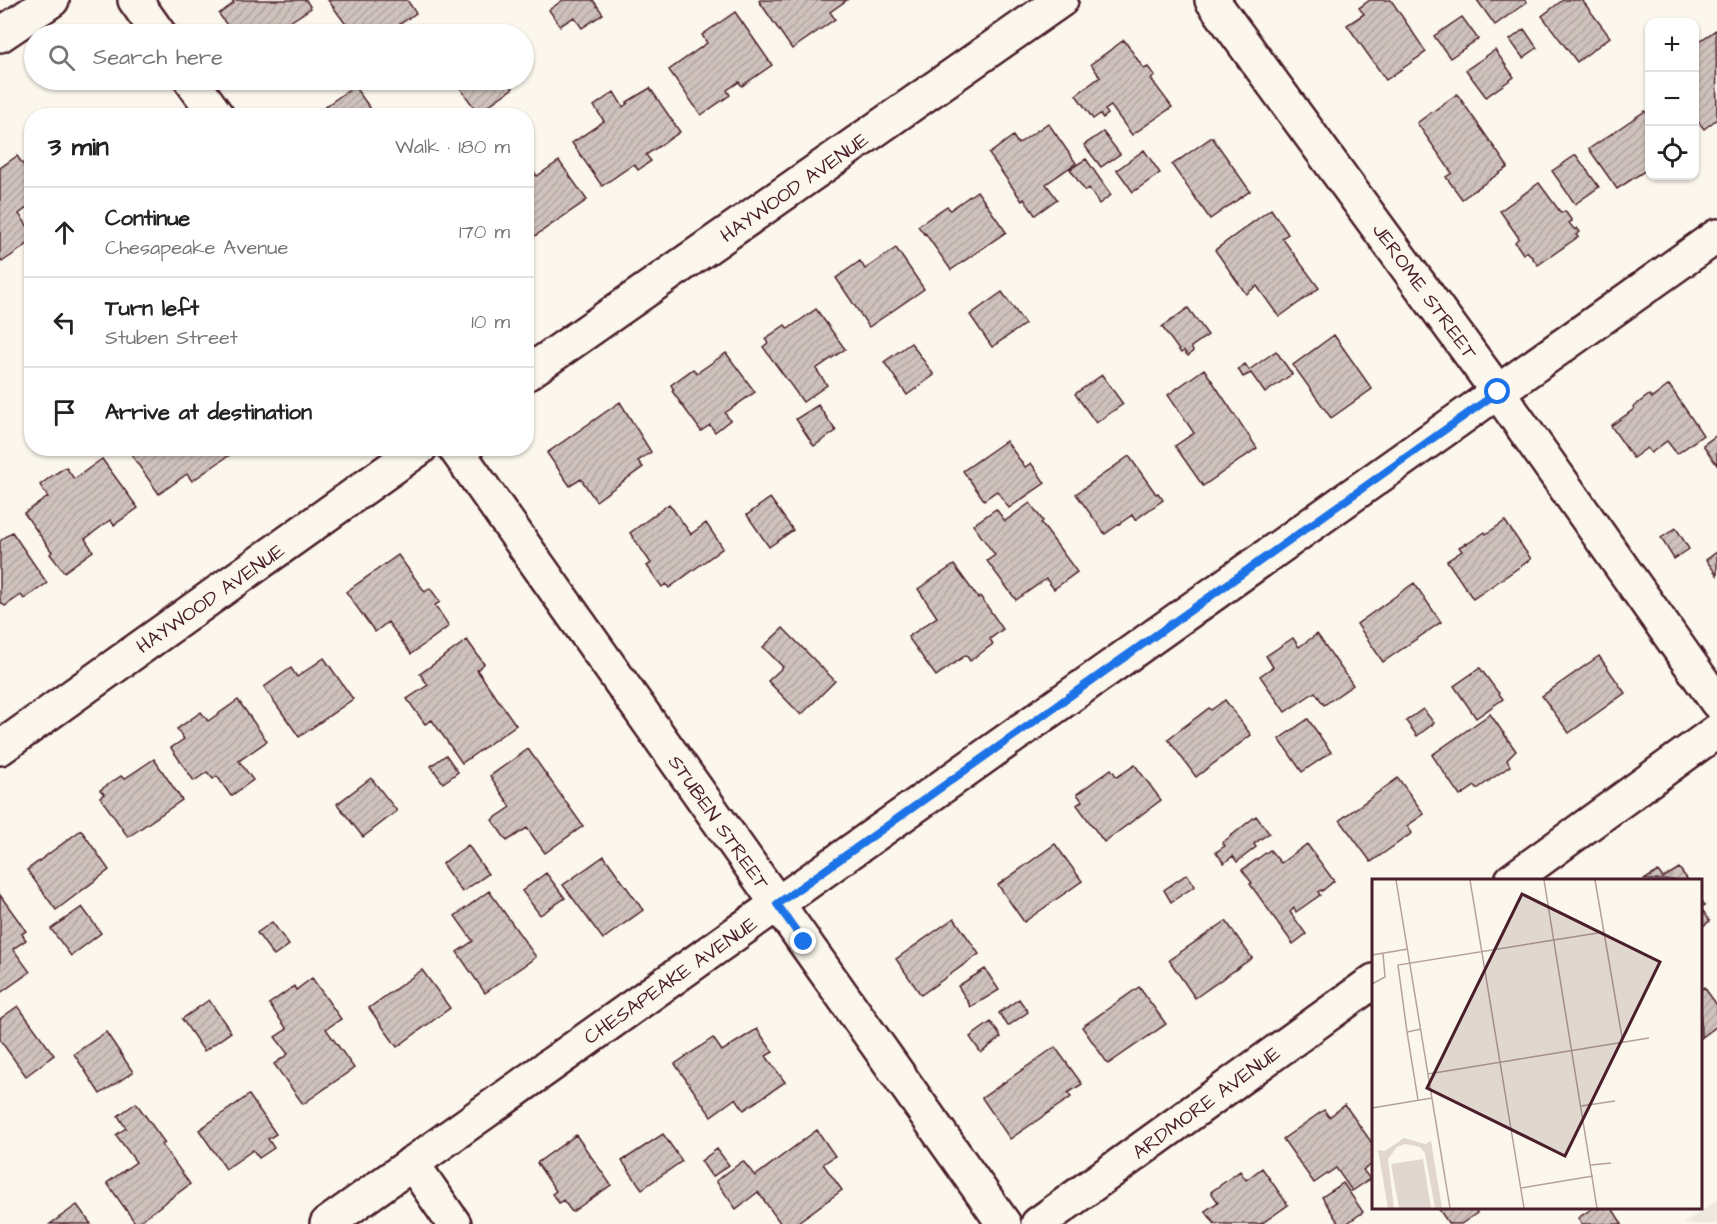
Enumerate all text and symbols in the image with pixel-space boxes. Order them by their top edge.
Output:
map controls [1645,18,1699,180]
button: + [1645,18,1699,72]
search box [24,24,534,90]
icon: search [45,41,78,74]
text: Search here [93,42,223,73]
button: − [1645,72,1699,126]
street label: HAYWOOD AVENUE [715,126,874,249]
button: locate [1645,126,1699,180]
text: 3 min [48,129,109,165]
text: Walk · 180 m [395,133,510,161]
text: Continue [105,203,190,234]
icon: ahead [48,216,81,249]
text: 170 m [459,218,510,246]
street label: JEROME STREET [1365,218,1483,366]
text: Chesapeake Avenue [105,234,288,262]
text: Turn left [105,293,199,324]
icon: left [48,306,81,339]
text: 10 m [471,308,510,336]
text: Stuben Street [105,324,238,352]
route start [1484,378,1510,404]
icon: arrive [48,396,81,429]
text: Arrive at destination [105,397,312,428]
street label: HAYWOOD AVENUE [131,537,290,660]
street label: STUBEN STREET [661,749,776,896]
inset map [1372,879,1702,1209]
street label: CHESAPEAKE AVENUE [578,910,763,1051]
route end [790,928,816,954]
street label: ARDMORE AVENUE [1127,1039,1286,1166]

